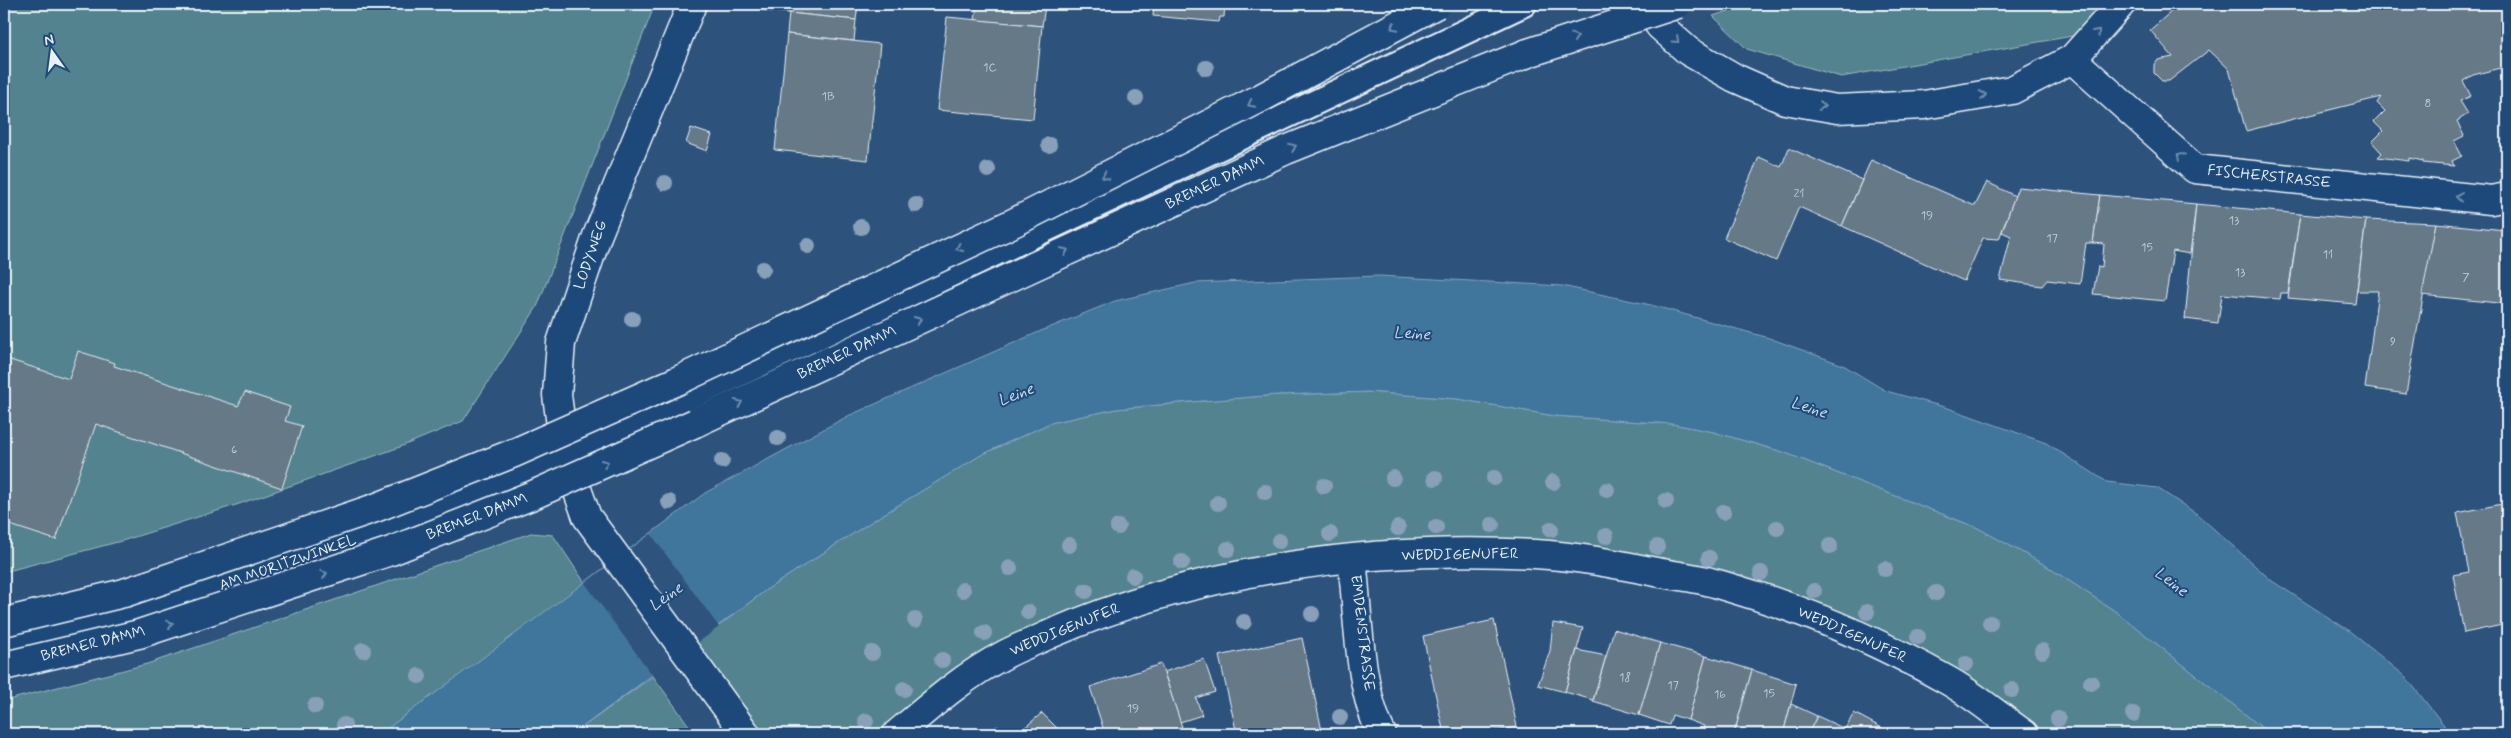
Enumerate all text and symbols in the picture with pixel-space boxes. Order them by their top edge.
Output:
one-way arrow [1390,21,1399,31]
north arrow [28,28,78,78]
one-way arrow [2091,28,2100,37]
text: N [42,30,56,50]
one-way arrow [1570,33,1578,43]
one-way arrow [1670,34,1679,43]
house number: 1C [983,60,997,76]
house number: 1B [822,89,835,105]
one-way arrow [1979,90,1987,100]
house number: 8 [2425,96,2431,112]
one-way arrow [1247,98,1256,108]
one-way arrow [1817,101,1826,111]
one-way arrow [1288,143,1297,154]
street label: BREMER DAMM [1162,151,1268,215]
one-way arrow [2177,153,2186,162]
street label: FISCHERSTRASSE [2206,161,2332,193]
one-way arrow [1102,170,1111,180]
house number: 21 [1793,186,1805,202]
one-way arrow [2455,191,2463,202]
house number: 19 [1921,208,1933,224]
house number: 13 [2229,213,2239,229]
street label: LODYWEG [570,218,612,292]
house number: 17 [2046,231,2058,247]
house number: 15 [2141,240,2153,256]
one-way arrow [955,242,964,252]
house number: 11 [2323,247,2333,263]
one-way arrow [1060,248,1069,258]
house number: 13 [2235,265,2245,281]
house number: 7 [2462,270,2470,286]
one-way arrow [913,315,922,326]
street label: BREMER DAMM [794,321,900,385]
water label: Leine [1393,323,1432,346]
house number: 9 [2390,334,2396,350]
water label: Leine [995,378,1038,412]
water label: Leine [1788,392,1831,424]
one-way arrow [734,398,743,409]
house number: 6 [231,442,237,458]
one-way arrow [600,458,609,469]
street label: BREMER DAMM [424,489,530,545]
street label: AM MORITZWINKEL [217,530,359,596]
street label: WEDDIGENUFER [1401,544,1519,566]
water label: Leine [2150,563,2193,602]
one-way arrow [319,569,328,579]
street label: EMDENSTRASSE [1345,574,1379,693]
water label: Leine [645,577,688,616]
street label: WEDDIGENUFER [1007,599,1123,661]
street label: WEDDIGENUFER [1794,602,1910,668]
one-way arrow [165,620,173,630]
street label: BREMER DAMM [39,621,147,667]
house number: 18 [1619,670,1631,686]
house number: 17 [1667,678,1679,694]
house number: 15 [1763,686,1775,702]
house number: 16 [1714,687,1726,703]
house number: 19 [1127,701,1139,717]

